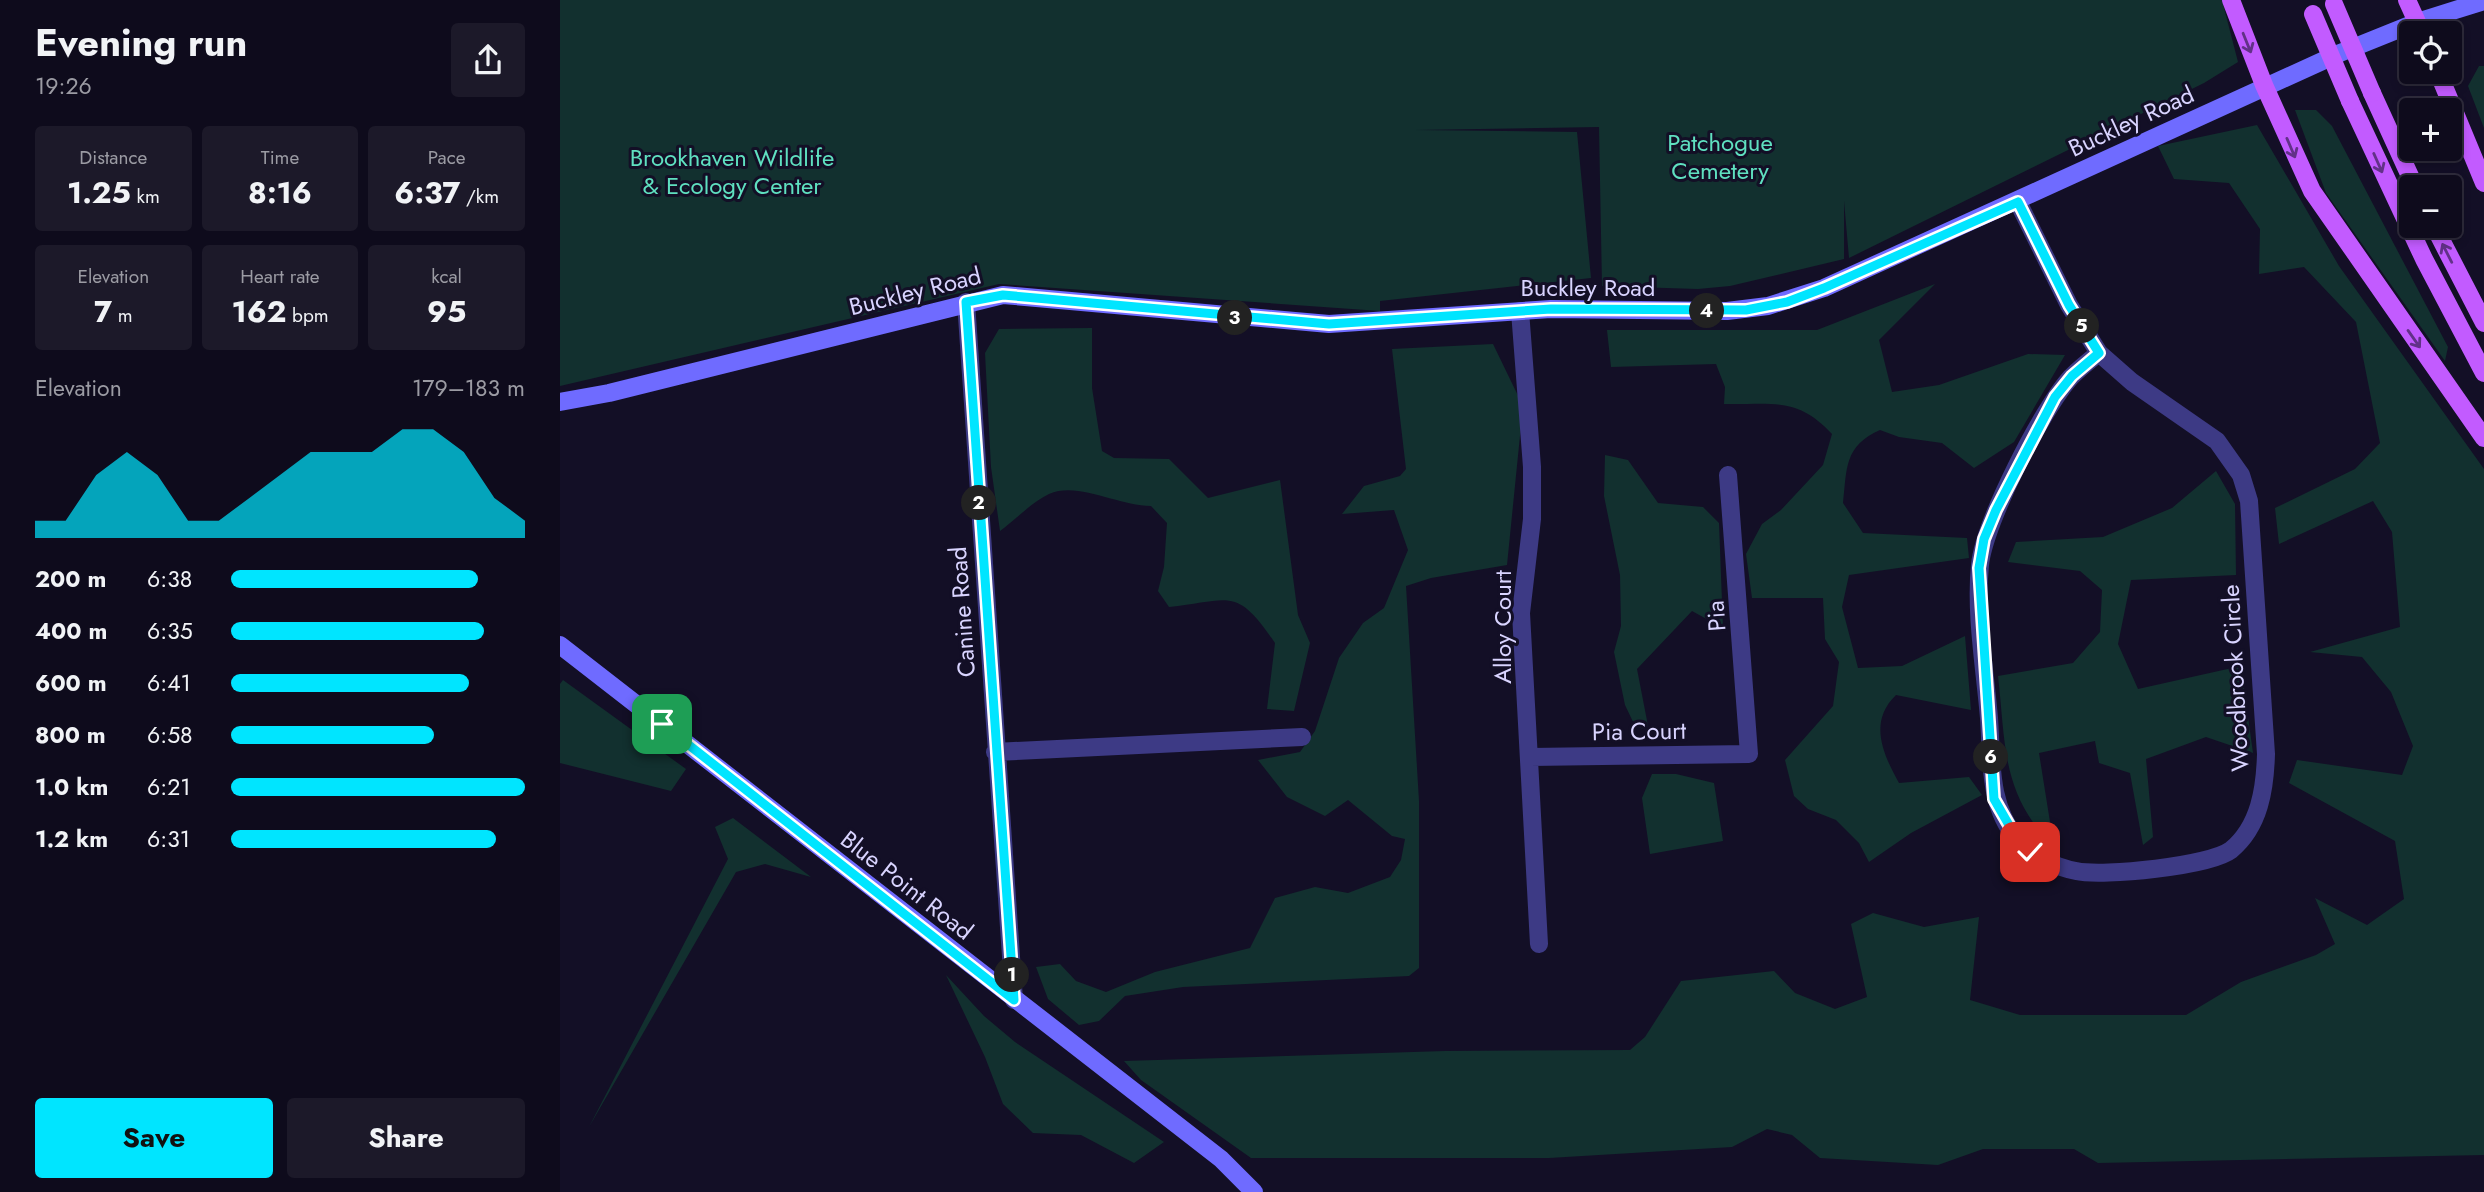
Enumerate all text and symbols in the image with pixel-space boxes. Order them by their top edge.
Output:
text: Evening run [35,15,247,70]
map controls [2399,21,2462,238]
button: locate [2399,21,2462,84]
button: share [451,23,525,97]
one-way arrow [2242,32,2255,53]
text: 19:26 [35,69,92,103]
street label: Buckley Road [2062,77,2200,165]
button: + [2399,98,2462,161]
park label: Patchogue Cemetery [1667,125,1773,188]
one-way arrow [2286,137,2299,159]
park label: Brookhaven Wildlife & Ecology Center [630,140,834,203]
text: Distance [79,144,147,171]
text: Time [261,144,299,171]
text: Pace [428,144,466,171]
one-way arrow [2372,152,2385,174]
text: 1.25 [67,171,131,214]
text: 8:16 [248,171,312,214]
text: 6:37 [394,171,460,214]
button: − [2399,175,2462,238]
text: km [131,183,160,210]
text: /km [460,183,499,210]
one-way arrow [2440,243,2454,264]
street label: Buckley Road [845,258,985,324]
text: Elevation [77,263,149,290]
text: Heart rate [240,263,320,290]
text: kcal [431,263,462,290]
street label: Buckley Road [1520,270,1656,305]
text: 7 [94,290,112,333]
text: 162 [231,290,286,333]
text: 95 [427,290,466,333]
pin: 4 [1690,294,1724,328]
text: 4 [1700,297,1713,324]
pin: 3 [1218,300,1252,336]
text: m [112,302,133,329]
text: bpm [286,302,329,329]
text: 3 [1229,304,1240,331]
pin: 5 [2064,308,2100,344]
text: 5 [2075,312,2088,339]
one-way arrow [2407,329,2421,348]
text: Elevation [35,371,122,405]
text: 179–183 m [412,371,525,405]
pin: 2 [962,486,996,520]
text: 2 [972,489,985,516]
street label: Canine Road [940,546,984,678]
text: 200 m [35,562,106,596]
text: 6:38 [147,562,192,596]
street label: Alloy Court [1485,570,1520,684]
street label: Woodbrook Circle [2213,584,2257,772]
street label: Pia [1697,599,1735,633]
text: 400 m [35,614,107,648]
text: 6:35 [147,614,193,648]
text: 600 m [35,666,107,700]
text: 6:41 [147,666,191,700]
pin [632,694,692,754]
icon: arrive [643,705,681,743]
street label: Pia Court [1592,713,1687,749]
text: 800 m [35,718,106,752]
text: 6:58 [147,718,193,752]
pin: 6 [1974,740,2008,774]
text: 6 [1984,743,1997,770]
text: 1.0 km [35,770,108,804]
text: 6:21 [147,770,191,804]
text: 1.2 km [35,822,108,856]
text: 6:31 [147,822,190,856]
street label: Blue Point Road [833,822,981,948]
pin [2000,822,2060,882]
icon: check [2011,833,2049,871]
pin: 1 [994,958,1030,992]
text: 1 [1007,961,1016,988]
button: Save [35,1098,273,1178]
button: Share [287,1098,525,1178]

